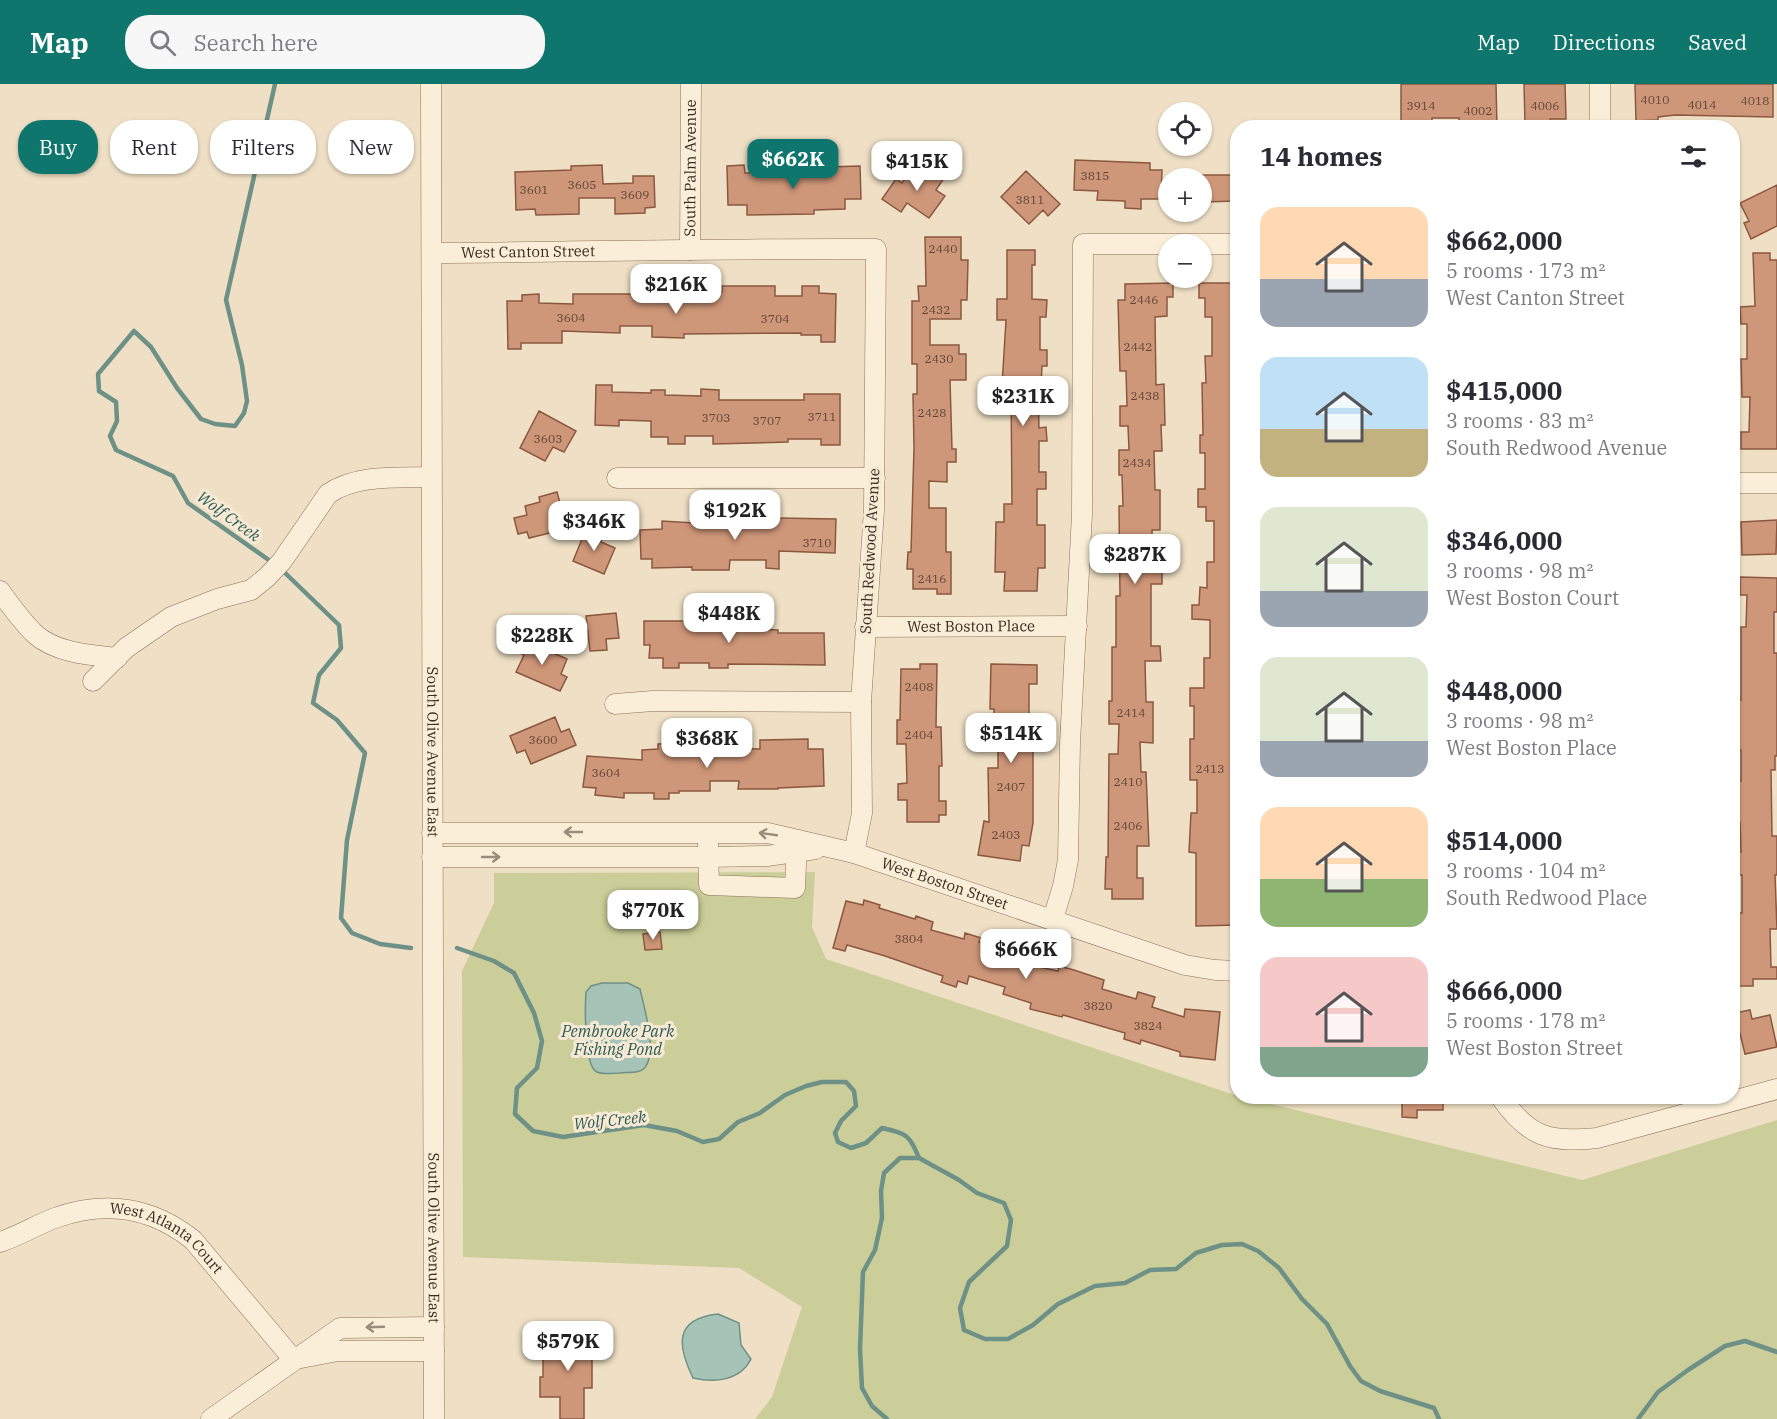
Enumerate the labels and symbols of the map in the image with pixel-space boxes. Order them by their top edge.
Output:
house number: 4010 [1641,92,1669,107]
house number: 4018 [1741,93,1769,108]
house number: 4014 [1688,97,1716,112]
house number: 3914 [1407,98,1435,113]
house number: 4006 [1531,98,1559,113]
street label: South Palm Avenue [680,99,700,237]
house number: 4002 [1464,103,1492,118]
pin: $662K [751,139,835,190]
pin: $415K [875,141,959,192]
house number: 3815 [1081,168,1109,183]
house number: 3605 [568,177,596,192]
house number: 3601 [520,182,548,197]
house number: 3609 [621,187,649,202]
house number: 3811 [1016,192,1044,207]
street label: West Canton Street [461,241,595,262]
house number: 2440 [929,241,957,256]
pin: $216K [634,264,718,315]
house number: 2446 [1130,292,1158,307]
house number: 2432 [922,302,950,317]
house number: 3604 [557,310,585,325]
house number: 3704 [761,311,789,326]
house number: 2442 [1124,339,1152,354]
house number: 2430 [925,351,953,366]
pin: $231K [981,376,1065,427]
house number: 2438 [1131,388,1159,403]
house number: 2428 [918,405,946,420]
house number: 3711 [808,409,836,424]
house number: 3703 [702,410,730,425]
house number: 3707 [753,413,781,428]
house number: 3603 [534,431,562,446]
house number: 2434 [1123,455,1151,470]
street label: South Redwood Avenue [856,468,883,634]
water label: Wolf Creek [193,486,265,546]
pin: $192K [693,490,777,541]
pin: $346K [552,501,636,552]
pin: $287K [1093,534,1177,585]
house number: 3710 [803,535,831,550]
house number: 2416 [918,571,946,586]
pin: $448K [687,593,771,644]
pin: $228K [500,615,584,666]
street label: West Boston Place [907,616,1035,636]
street label: South Olive Avenue East [423,667,443,837]
house number: 2408 [905,679,933,694]
house number: 2414 [1117,705,1145,720]
pin: $514K [969,713,1053,764]
pin: $368K [665,718,749,769]
house number: 2404 [905,727,933,742]
house number: 3600 [529,732,557,747]
house number: 2413 [1196,761,1224,776]
house number: 3604 [592,765,620,780]
house number: 2410 [1114,774,1142,789]
house number: 2407 [997,779,1025,794]
house number: 2406 [1114,818,1142,833]
one-way arrow [564,826,584,838]
house number: 2403 [992,827,1020,842]
one-way arrow [759,829,778,840]
one-way arrow [480,851,500,863]
street label: West Boston Street [879,853,1011,913]
pin: $770K [611,890,695,941]
pin: $666K [984,929,1068,980]
house number: 3804 [895,931,923,946]
house number: 3820 [1084,998,1112,1013]
house number: 3824 [1134,1018,1162,1033]
water label: Pembrooke Park Fishing Pond [560,1021,675,1059]
water label: Wolf Creek [573,1106,648,1134]
street label: South Olive Avenue East [424,1153,444,1323]
street label: West Atlanta Court [109,1198,227,1278]
one-way arrow [366,1321,386,1332]
pin: $579K [526,1321,610,1372]

